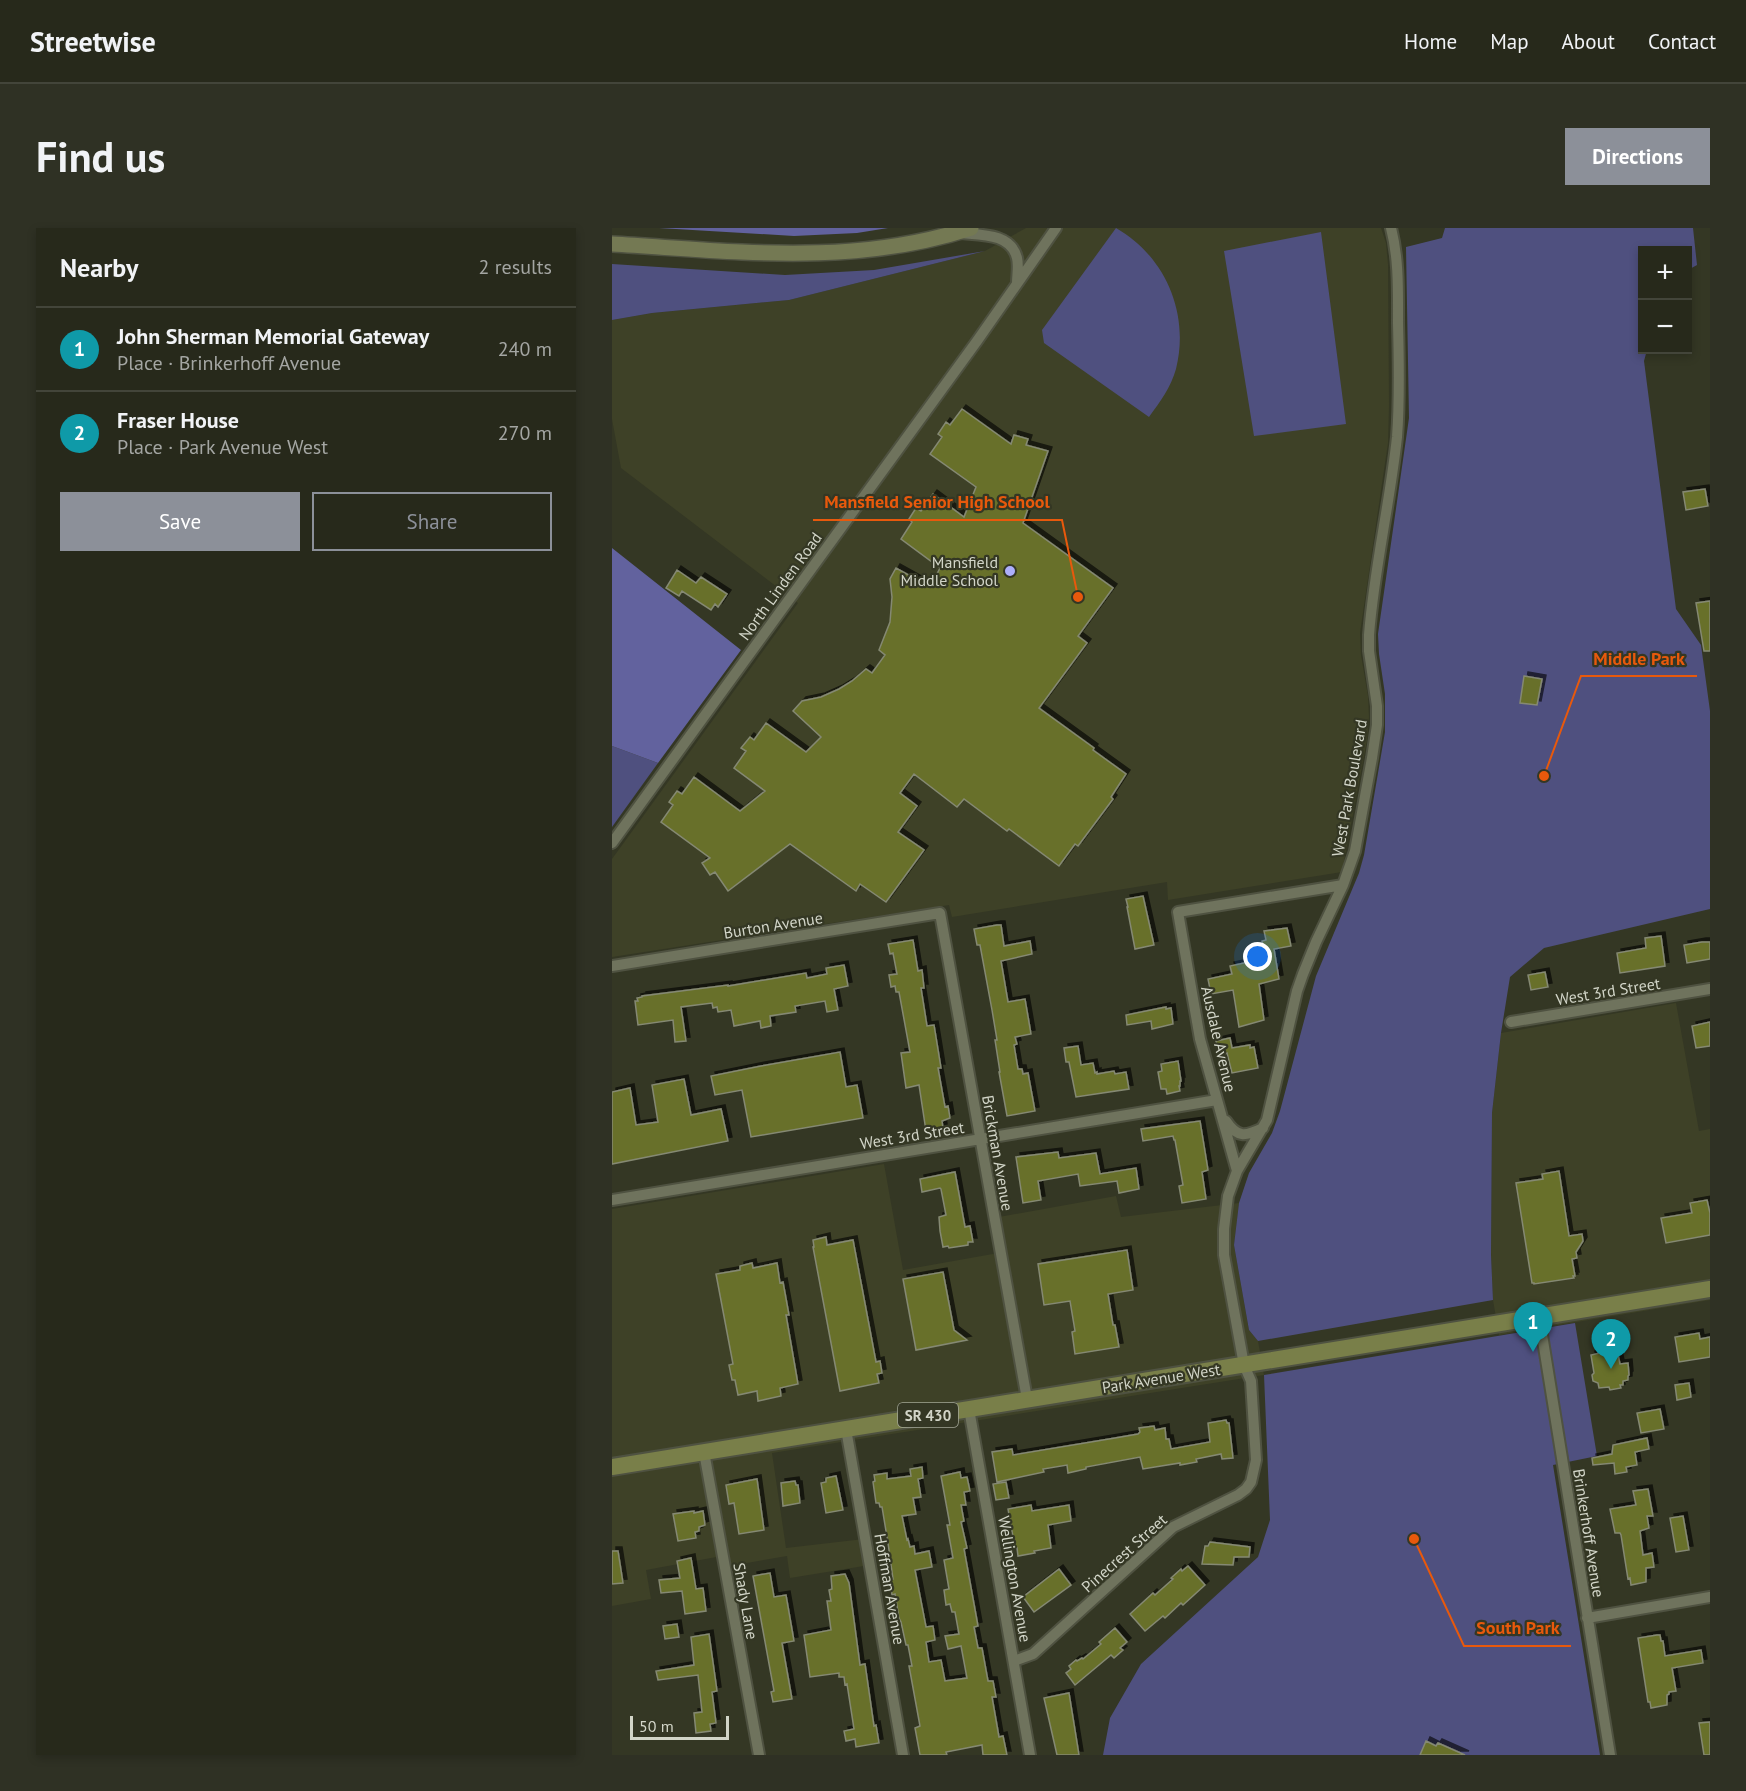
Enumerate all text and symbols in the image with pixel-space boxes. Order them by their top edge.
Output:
text: Streetwise [30,23,156,60]
text: Home [1404,28,1457,55]
text: Map [1490,28,1529,55]
text: About [1562,28,1615,55]
text: Contact [1648,28,1716,55]
button: Directions [1565,128,1710,185]
text: Find us [36,129,165,184]
map controls [1638,246,1692,354]
button: + [1638,246,1692,300]
text: Nearby [60,251,138,284]
text: 2 results [479,254,552,280]
button: − [1638,300,1692,354]
text: John Sherman Memorial Gateway [117,322,429,350]
text: 1 [74,336,85,362]
text: 240 m [498,336,552,362]
text: Place · Brinkerhoff Avenue [117,350,341,376]
text: Fraser House [117,406,239,434]
text: 2 [74,420,85,446]
text: 270 m [498,420,552,446]
text: Place · Park Avenue West [117,434,328,460]
callout: Mansfield Senior High School [813,484,1062,520]
text: Mansfield Senior High School [824,490,1051,513]
button: Save [60,492,300,551]
button: Share [312,492,552,551]
street label: North Linden Road [734,528,826,644]
place label: Mansfield Middle School [900,552,998,590]
marker: Mansfield Middle School [1003,564,1017,578]
callout: Middle Park [1581,640,1697,676]
text: Middle Park [1593,647,1685,670]
street label: West Park Boulevard [1327,718,1371,858]
street label: Burton Avenue [722,907,824,943]
your location [1243,942,1272,971]
street label: West 3rd Street [1555,973,1662,1009]
street label: Ausdale Avenue [1197,984,1241,1094]
street label: Brickman Avenue [978,1093,1018,1213]
street label: West 3rd Street [859,1117,966,1153]
pin: 1 [1514,1302,1552,1352]
pin: 2 [1592,1320,1630,1369]
street label: Park Avenue West [1100,1359,1222,1397]
road number: SR 430 [898,1403,958,1427]
street label: Brinkerhoff Avenue [1569,1467,1609,1599]
street label: Pinecrest Street [1077,1509,1171,1597]
street label: Wellington Avenue [994,1514,1036,1644]
street label: Hoffman Avenue [870,1532,910,1646]
street label: Shady Lane [729,1561,763,1641]
callout: South Park [1464,1610,1571,1646]
text: South Park [1476,1616,1560,1639]
scale bar [630,1713,729,1740]
text: 50 m [639,1716,674,1736]

